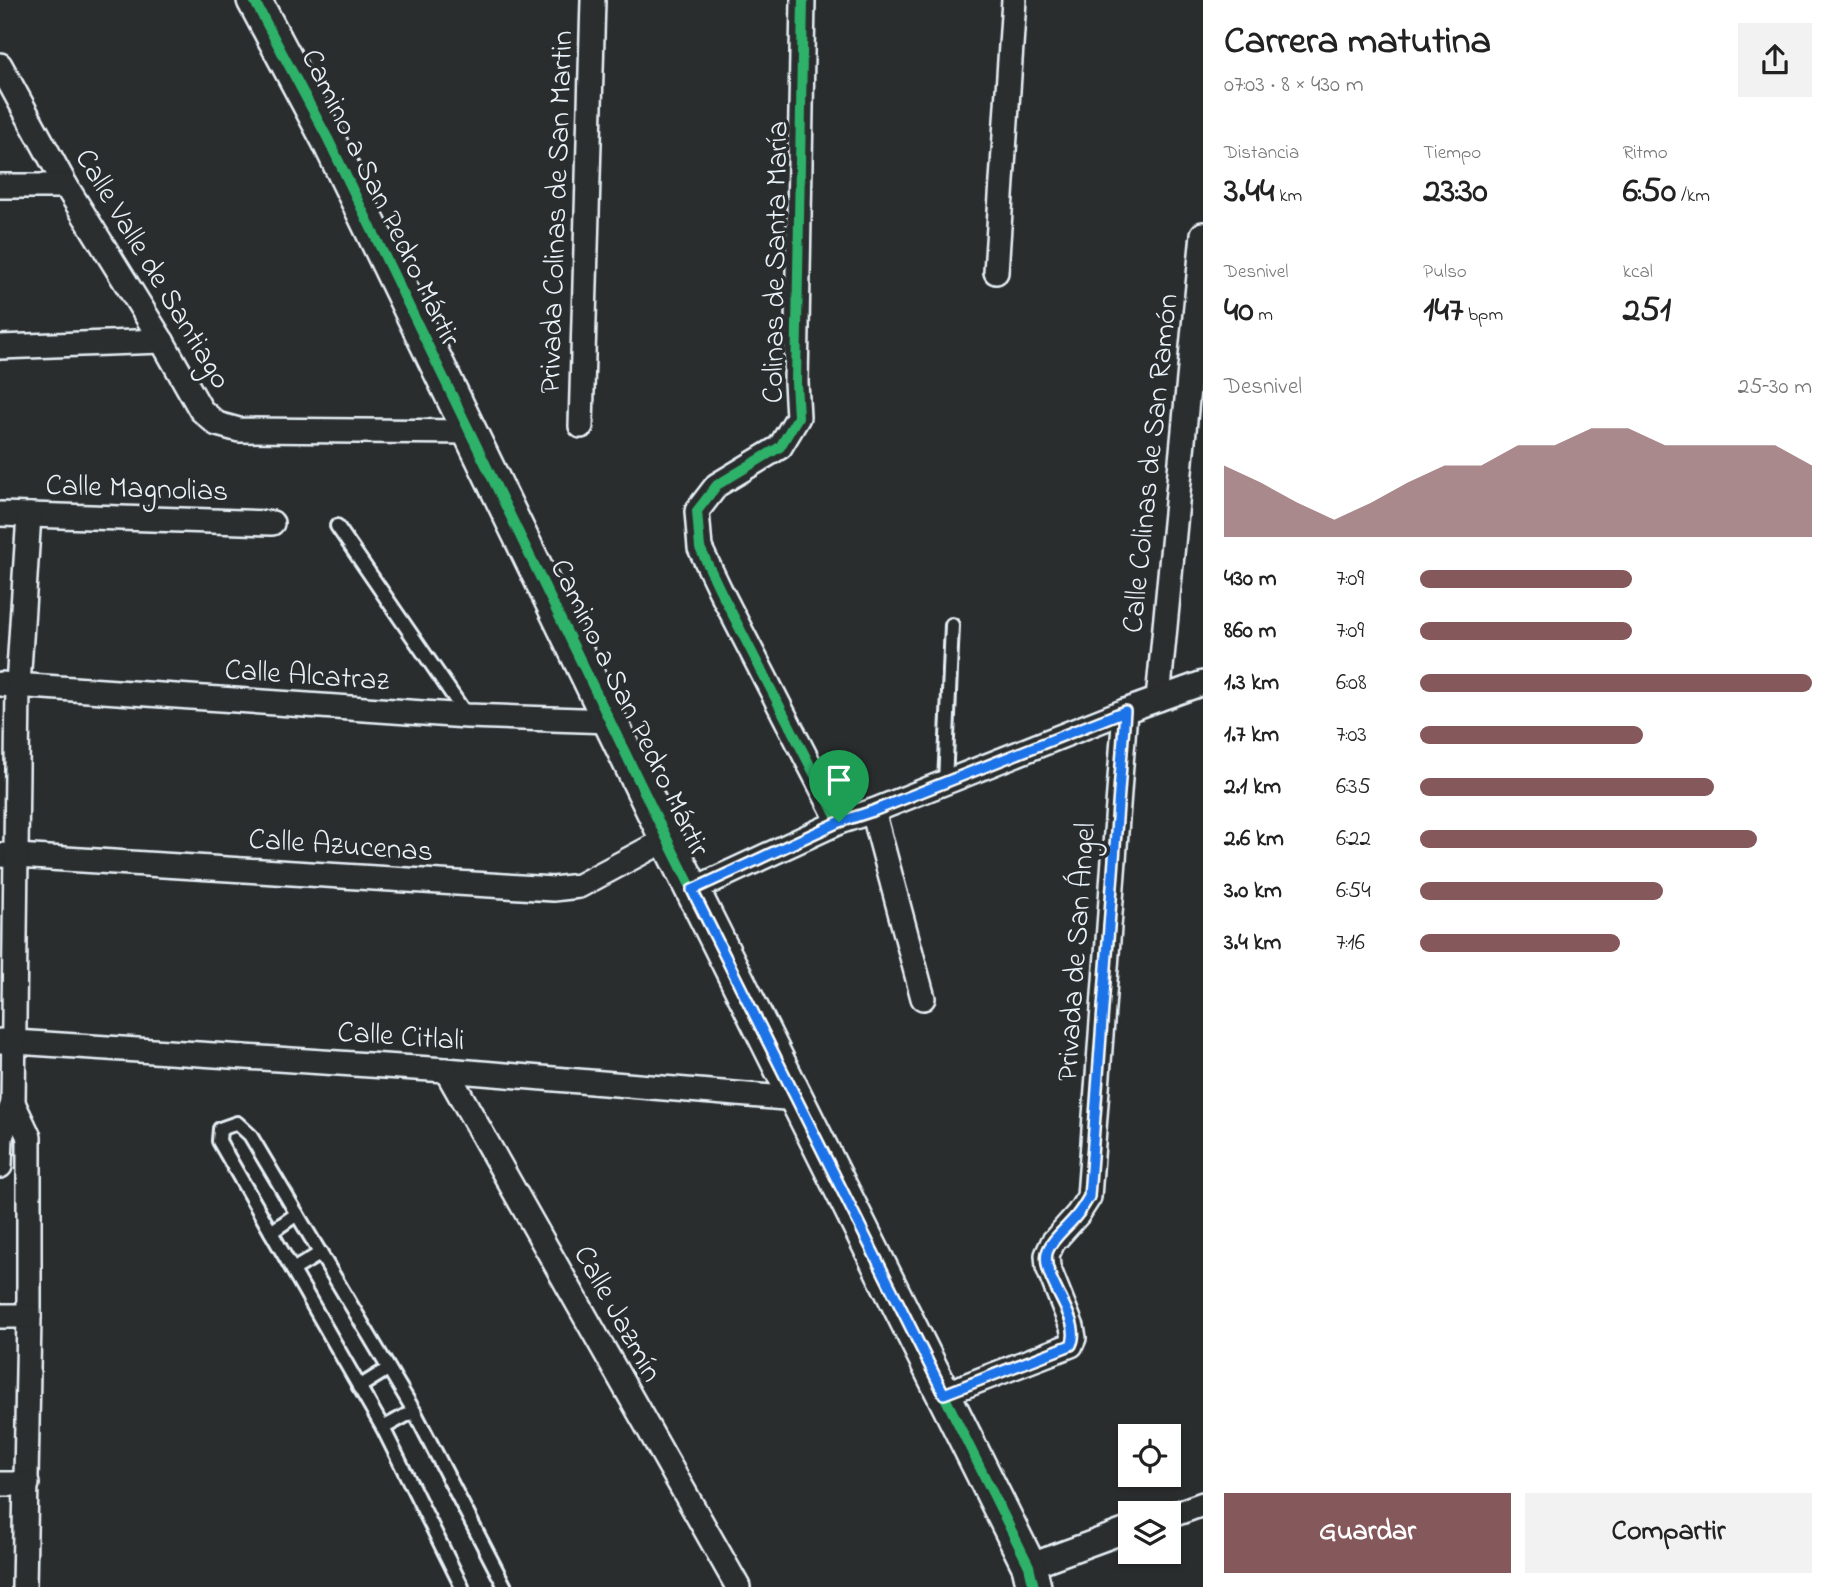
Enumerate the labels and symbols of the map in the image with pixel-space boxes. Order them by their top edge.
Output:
street label: Privada Colinas de San Martin [530,30,586,395]
street label: Camino a San Pedro Mártir [288,42,471,355]
street label: Colinas de Santa María [753,120,801,404]
street label: Calle Valle de Santiago [62,141,241,398]
street label: Calle Colinas de San Ramón [1112,291,1192,635]
street label: Calle Magnolias [45,465,229,515]
street label: Camino a San Pedro Mártir [537,552,720,865]
street label: Calle Alcatraz [223,649,391,705]
pin [809,750,869,822]
street label: Calle Azucenas [247,819,435,875]
street label: Privada de San Ángel [1047,821,1109,1083]
street label: Calle Citlali [336,1012,466,1064]
street label: Calle Jazmín [561,1238,672,1391]

